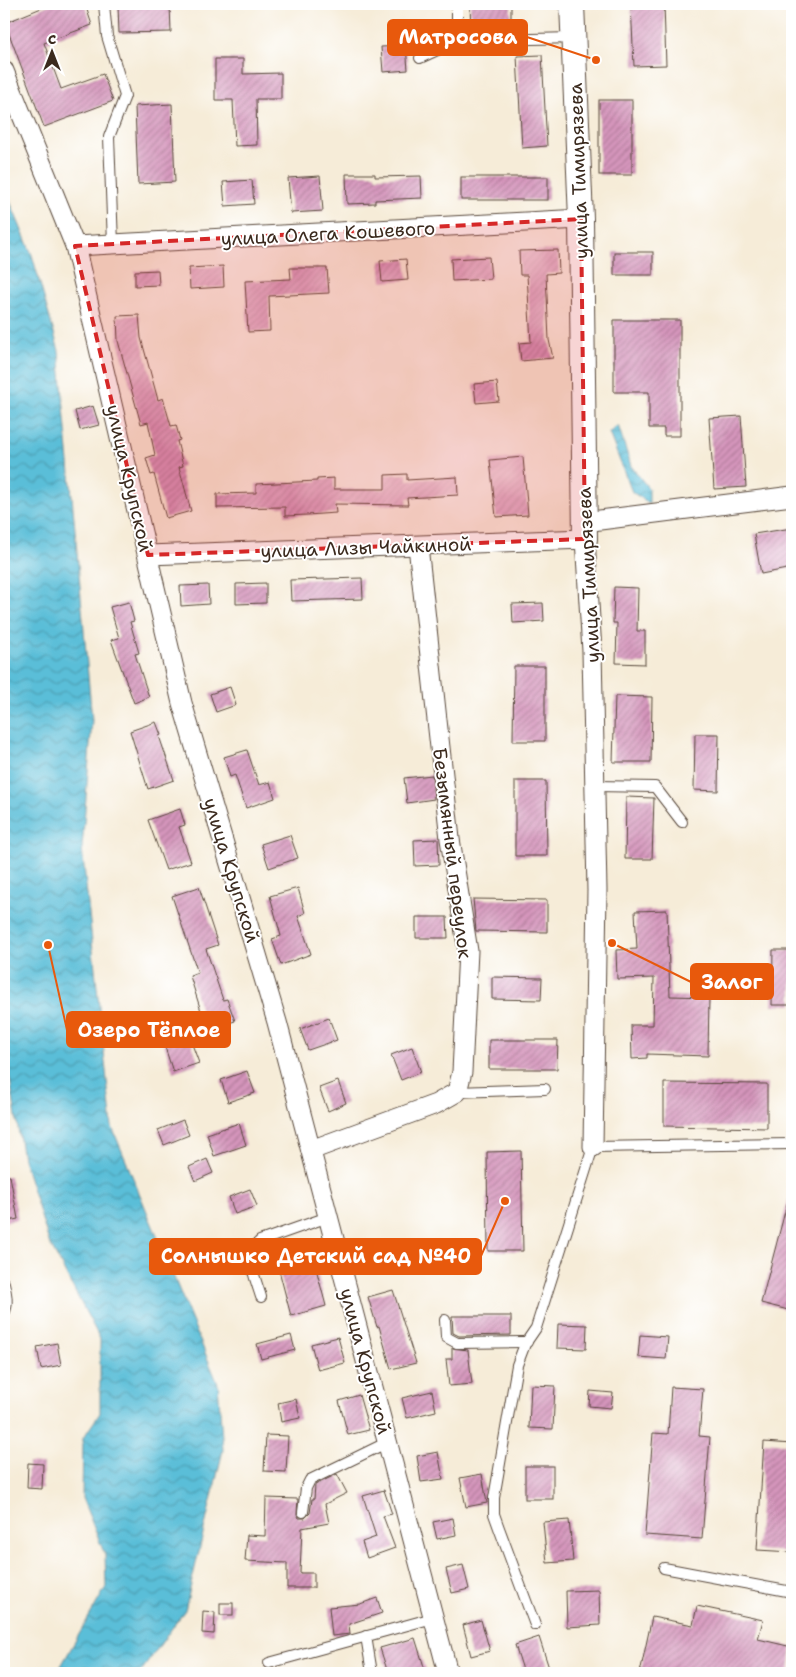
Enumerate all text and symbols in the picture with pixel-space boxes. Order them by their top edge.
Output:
callout: Матросова [388,20,527,55]
text: Матросова [399,24,518,50]
north arrow [28,28,78,78]
text: С [48,30,56,48]
street label: улица Тимирязева [563,82,594,259]
street label: улица Олега Кошевого [220,215,436,252]
street label: улица Крупской [100,402,159,554]
street label: улица Тимирязева [571,486,606,664]
street label: улица Лизы Чайкиной [260,531,472,564]
street label: Безымянный переулок [427,746,478,960]
street label: улица Крупской [198,795,265,946]
callout: Залог [691,964,773,999]
text: Залог [701,969,763,995]
callout: Озеро Тёплое [67,1012,230,1047]
text: Озеро Тёплое [78,1017,220,1043]
callout: Солнышко Детский сад №40 [150,1239,481,1274]
text: Солнышко Детский сад №40 [161,1243,471,1269]
street label: улица Крупской [334,1285,397,1437]

